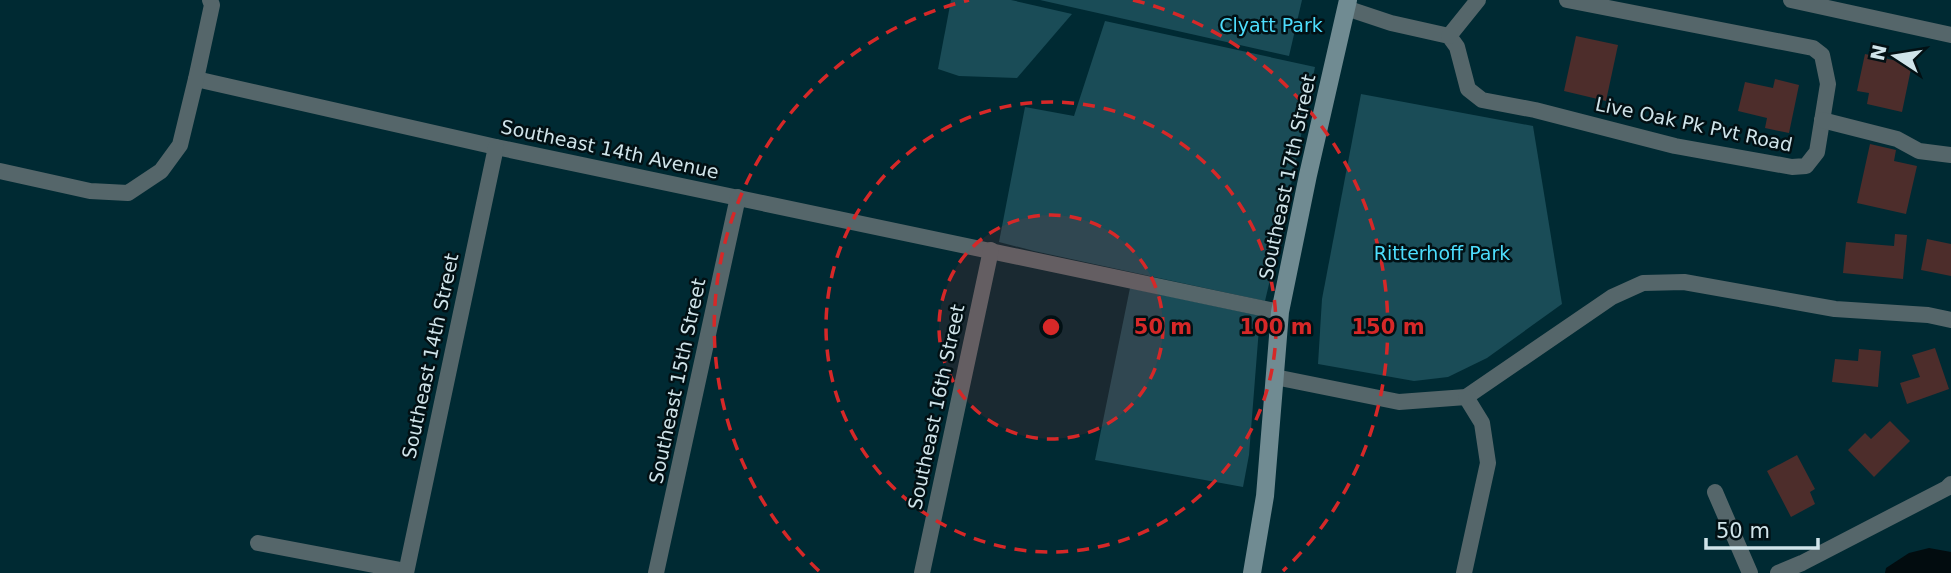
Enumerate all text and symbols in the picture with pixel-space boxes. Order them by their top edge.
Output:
park label: Clyatt Park [1219,14,1323,36]
north arrow [1860,21,1930,91]
text: N [1866,42,1891,63]
street label: Southeast 17th Street [1254,72,1320,282]
street label: Live Oak Pk Pvt Road [1593,92,1795,156]
street label: Southeast 14th Avenue [499,115,721,183]
park label: Ritterhoff Park [1374,242,1510,264]
street label: Southeast 14th Street [397,251,463,461]
street label: Southeast 15th Street [644,276,710,486]
street label: Southeast 16th Street [903,302,969,512]
centre of rings [1039,315,1063,339]
text: 50 m [1134,315,1192,339]
text: 100 m [1239,315,1313,339]
text: 150 m [1351,315,1425,339]
scale bar [1706,506,1818,550]
text: 50 m [1716,519,1770,543]

